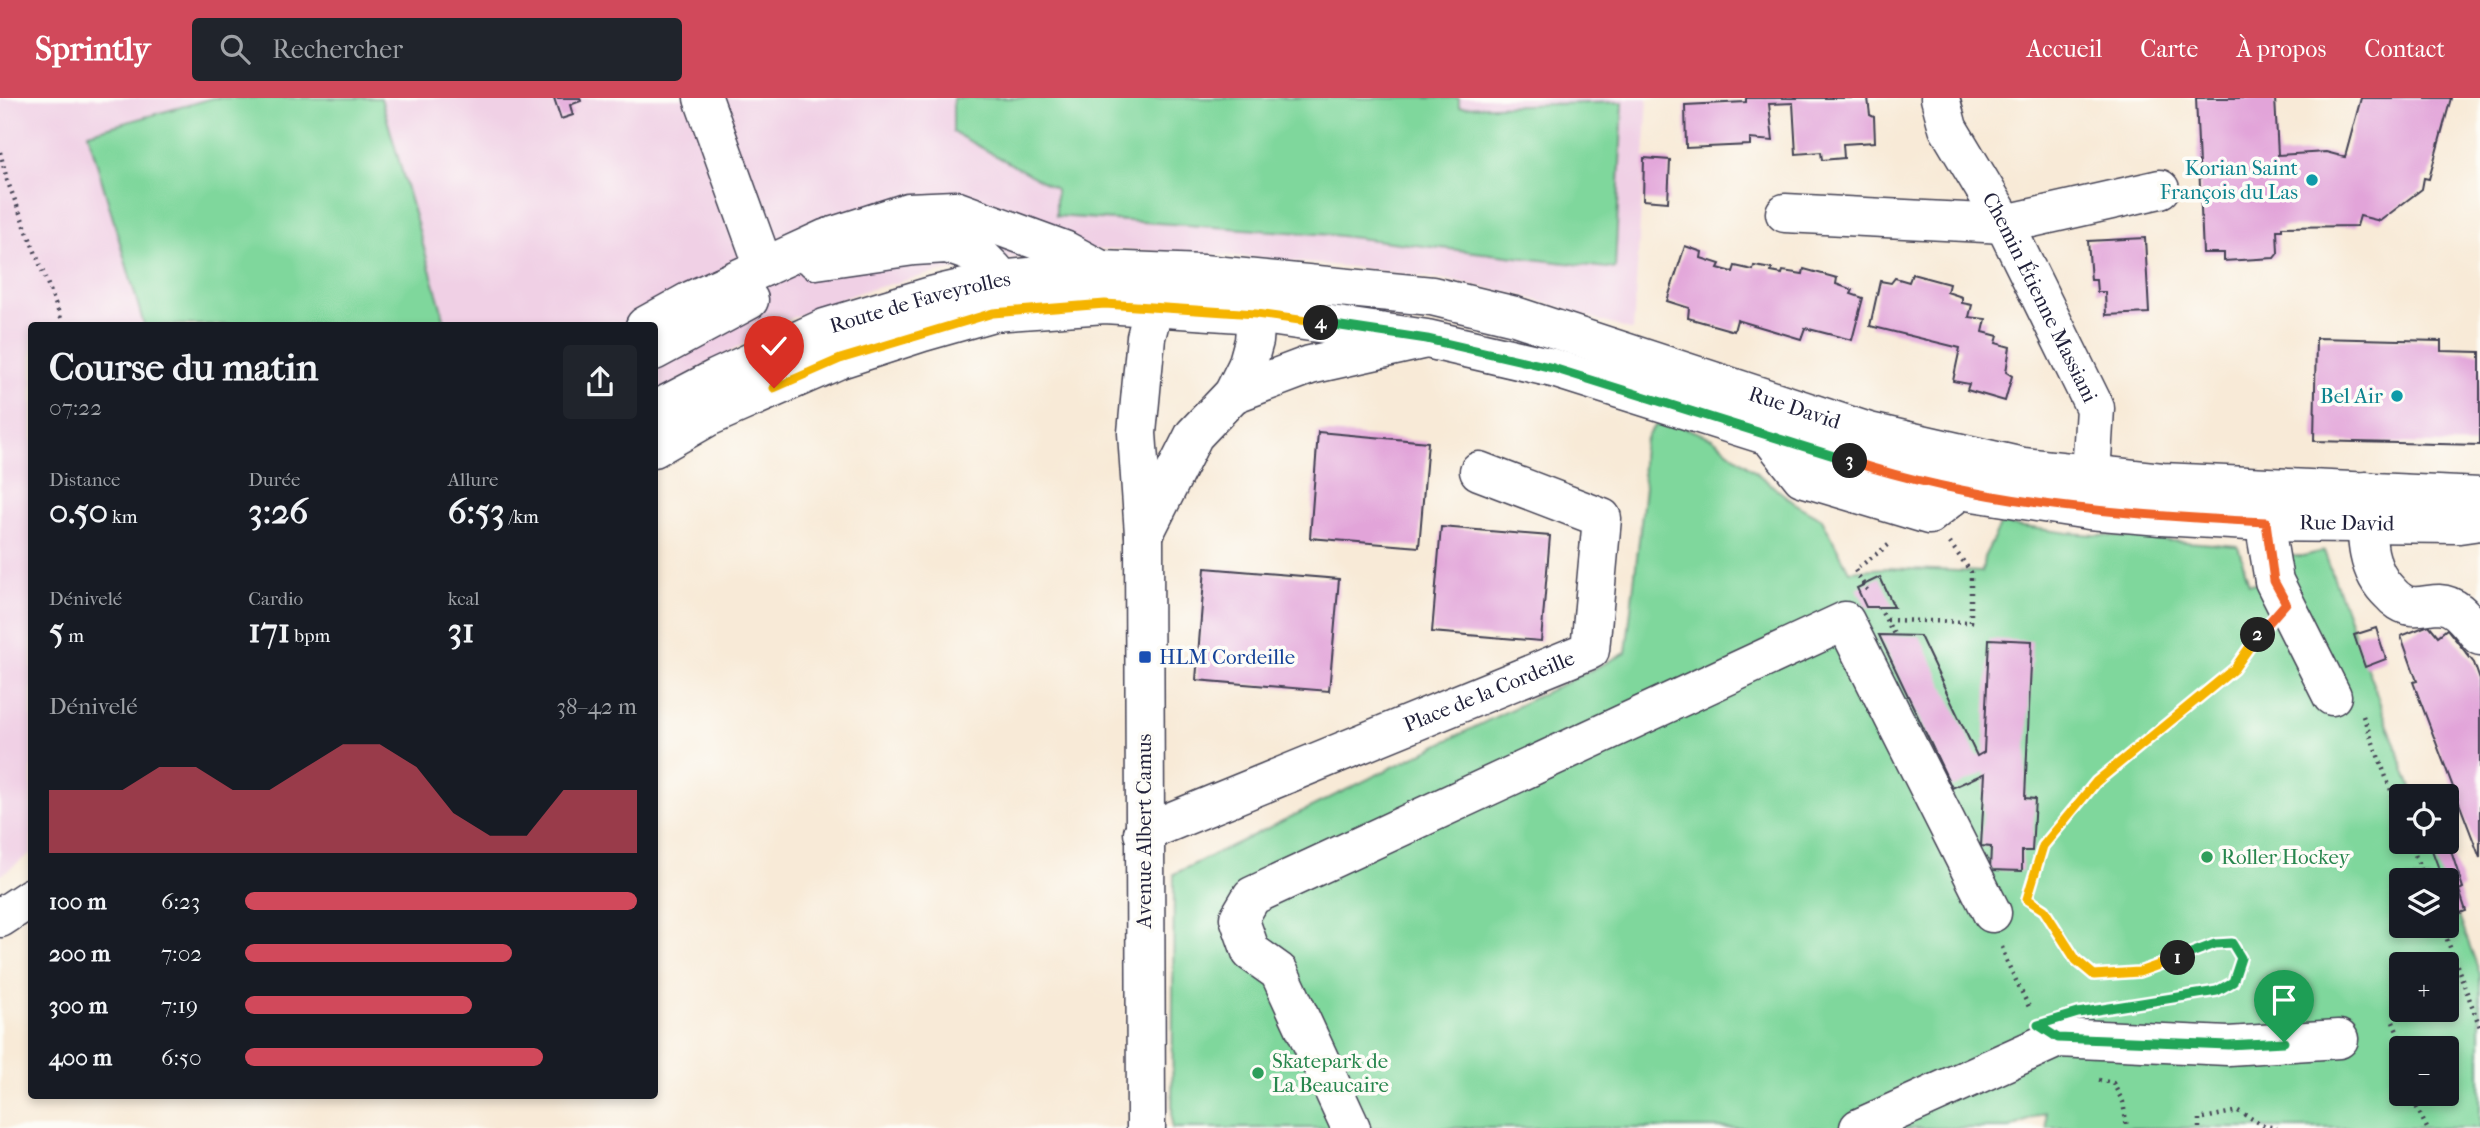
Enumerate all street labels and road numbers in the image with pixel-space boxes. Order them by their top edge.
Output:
street label: Chemin Étienne Massiani [1977,188,2102,406]
street label: Route de Faveyrolles [827,267,1012,338]
street label: Rue David [1746,381,1844,434]
street label: Rue David [2299,510,2395,535]
street label: Place de la Cordeille [1400,646,1578,737]
street label: Avenue Albert Camus [1132,733,1156,929]

